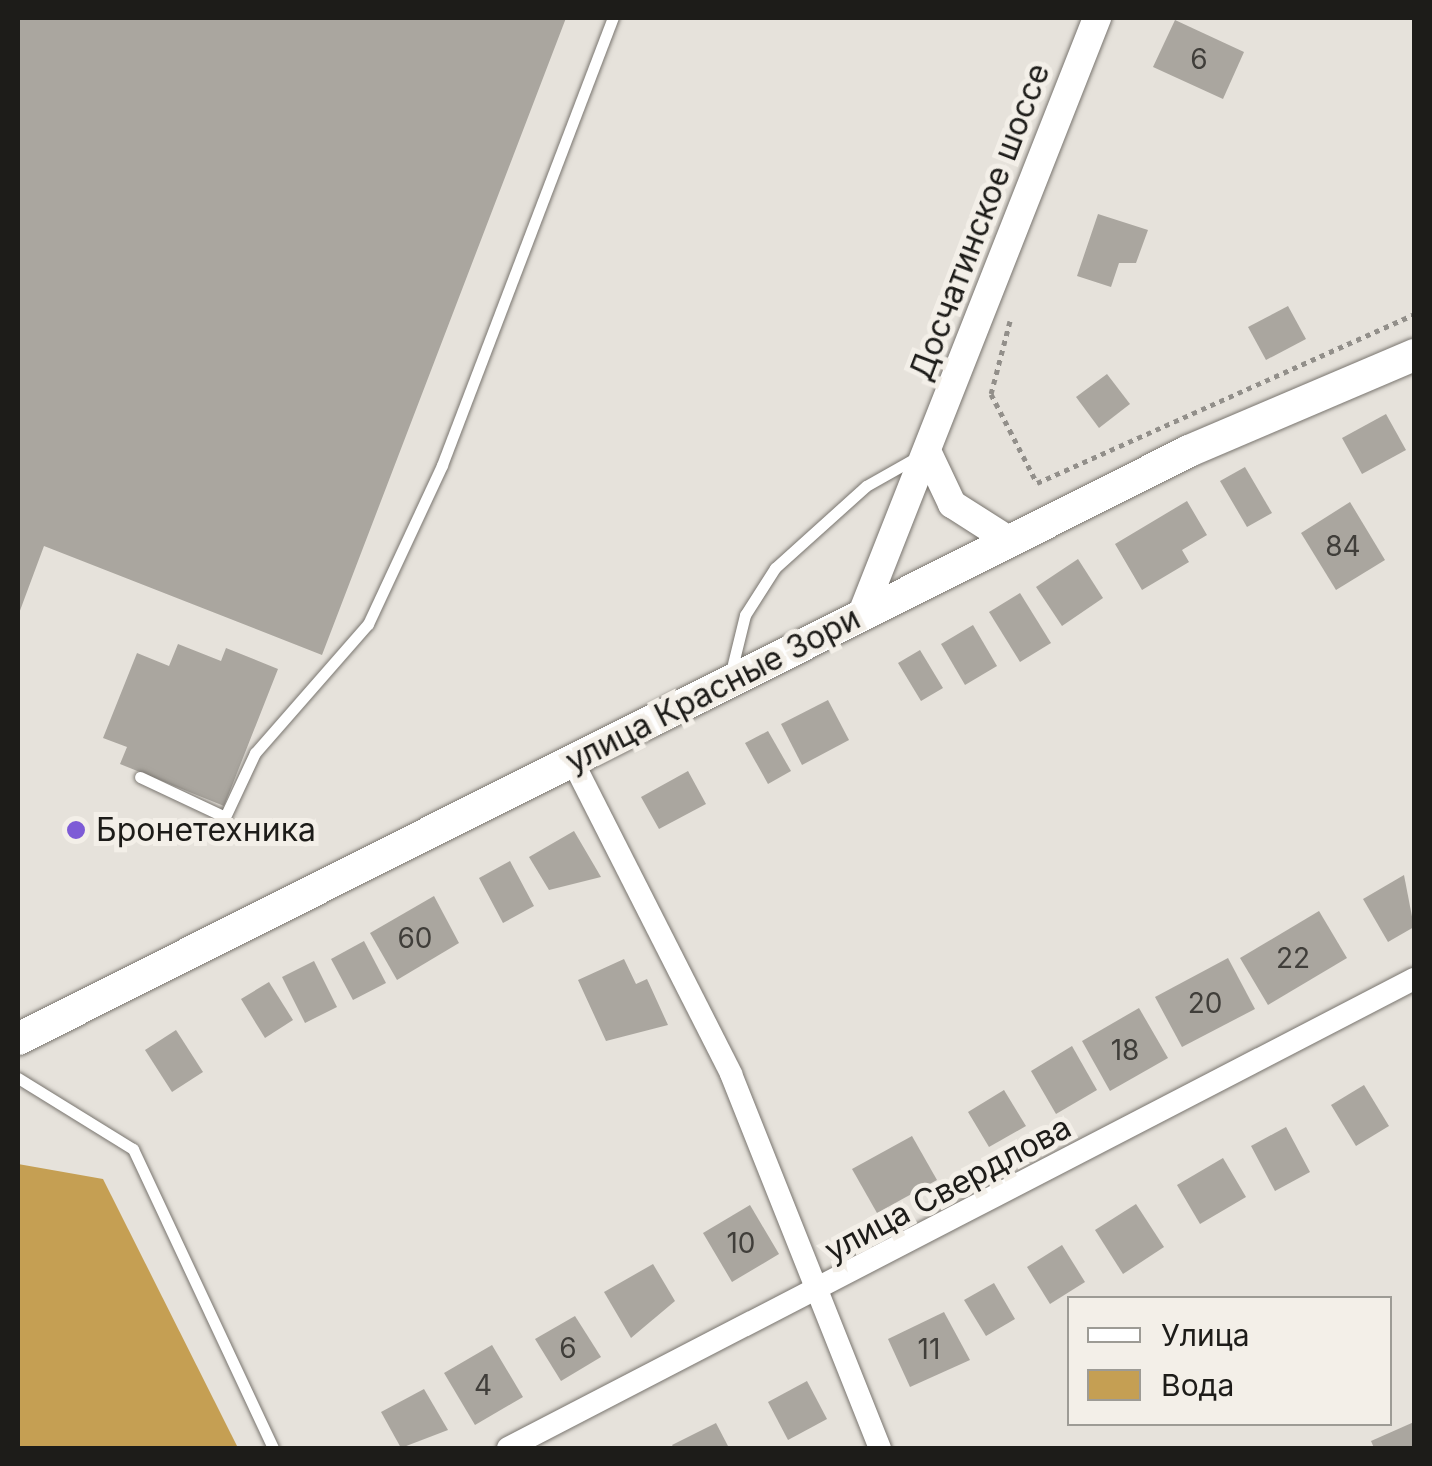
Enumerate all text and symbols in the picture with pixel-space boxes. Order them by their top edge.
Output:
house number: 6 [1190,42,1208,76]
street label: Досчатинское шоссе [902,58,1058,386]
house number: 84 [1325,529,1361,563]
street label: улица Красные Зори [559,599,867,781]
place label: Бронетехника [96,811,316,849]
marker: Бронетехника [65,819,87,841]
house number: 60 [397,921,433,955]
house number: 22 [1276,941,1310,975]
house number: 20 [1188,986,1222,1020]
house number: 18 [1111,1033,1139,1067]
street label: улица Свердлова [818,1108,1078,1270]
house number: 10 [726,1226,756,1260]
legend [1067,1296,1392,1426]
text: Улица [1161,1317,1250,1353]
house number: 6 [559,1331,577,1365]
house number: 11 [918,1332,940,1366]
text: Вода [1161,1367,1234,1403]
house number: 4 [474,1368,492,1402]

